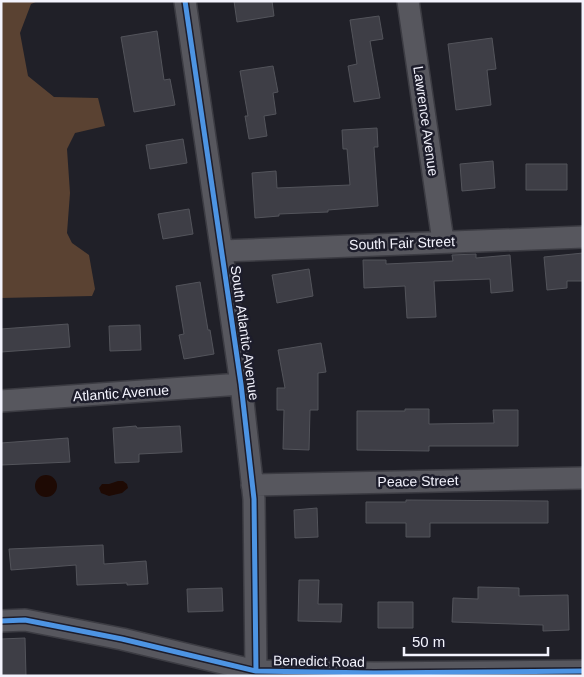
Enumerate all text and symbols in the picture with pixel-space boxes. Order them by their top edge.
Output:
street label: Lawrence Avenue [410,65,442,177]
street label: South Fair Street [349,233,455,253]
street label: South Atlantic Avenue [228,265,262,402]
street label: Atlantic Avenue [72,382,170,404]
street label: Peace Street [377,472,459,490]
scale bar [404,624,548,656]
text: 50 m [412,633,445,650]
street label: Benedict Road [273,652,365,670]

